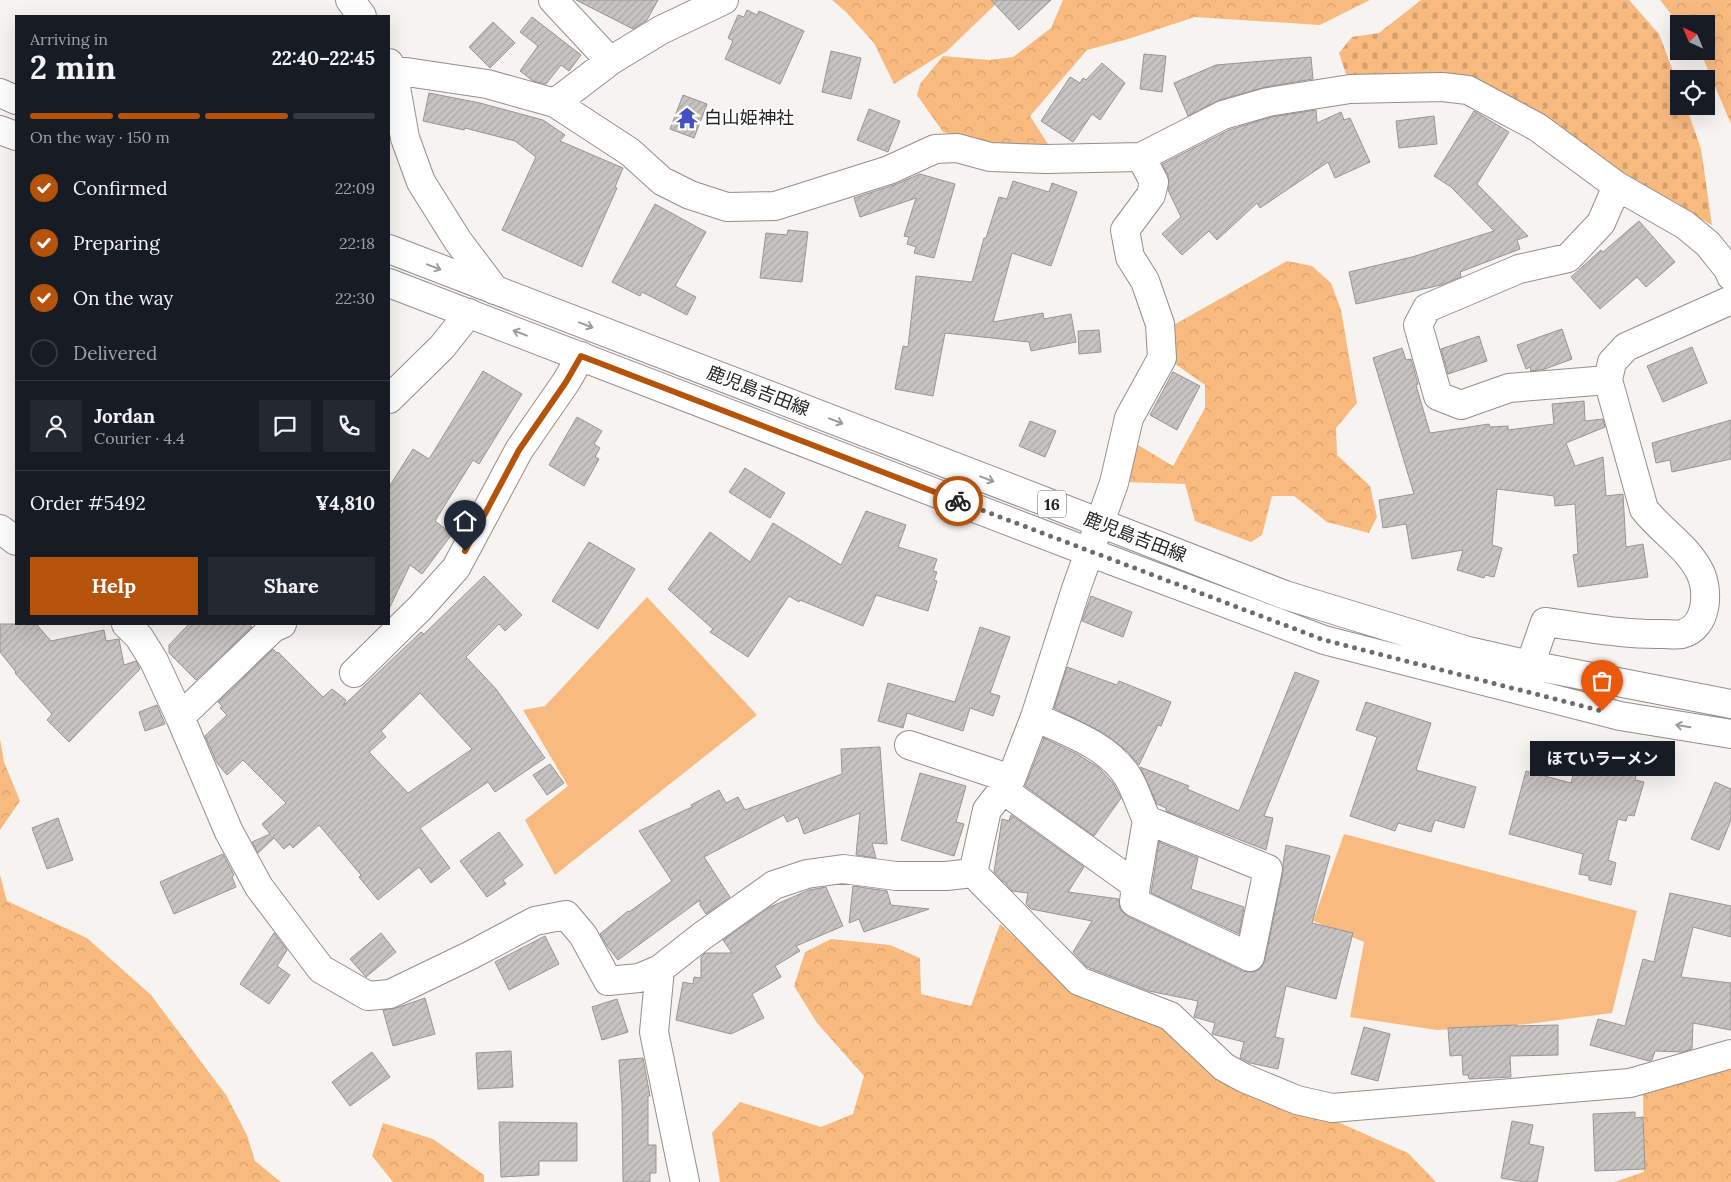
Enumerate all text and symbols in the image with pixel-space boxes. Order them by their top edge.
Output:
north arrow [1670,15,1715,60]
map controls [1670,15,1715,115]
text: Arriving in [30,29,108,49]
text: 22:40–22:45 [272,46,375,70]
text: 2 min [30,47,116,88]
button: locate [1670,70,1715,115]
temple icon: 白山姫神社 [674,105,700,131]
place label: 白山姫神社 [704,106,794,129]
text: On the way · 150 m [30,127,170,147]
icon: check [30,174,58,202]
text: Confirmed [73,176,168,200]
text: 22:09 [335,178,375,198]
icon: check [30,229,58,257]
text: Preparing [73,231,160,255]
text: 22:18 [339,233,375,253]
one-way arrow [426,263,441,272]
icon: check [30,284,58,312]
text: On the way [73,286,173,310]
text: 22:30 [335,288,375,308]
one-way arrow [578,321,593,330]
one-way arrow [513,328,528,337]
text: Delivered [73,341,157,365]
street label: 鹿児島吉田線 [704,360,813,421]
button: person [30,400,82,452]
button: chat [259,400,311,452]
button: phone [323,400,375,452]
text: Jordan [94,404,155,428]
one-way arrow [827,417,843,426]
text: Courier · 4.4 [94,428,185,448]
one-way arrow [979,475,995,484]
courier [933,476,983,526]
icon: bike [944,487,972,515]
road number: 16 [1038,490,1066,518]
text: Order #5492 [30,491,146,515]
text: ¥4,810 [315,491,375,515]
pin [444,500,486,551]
street label: 鹿児島吉田線 [1081,506,1190,567]
icon: home [451,507,479,535]
button: Help [30,557,198,615]
button: Share [208,557,375,615]
pin [1581,660,1623,711]
icon: bag [1588,667,1616,695]
one-way arrow [1675,721,1691,731]
callout: ほていラーメン [1530,741,1674,776]
text: ほていラーメン [1547,748,1658,768]

